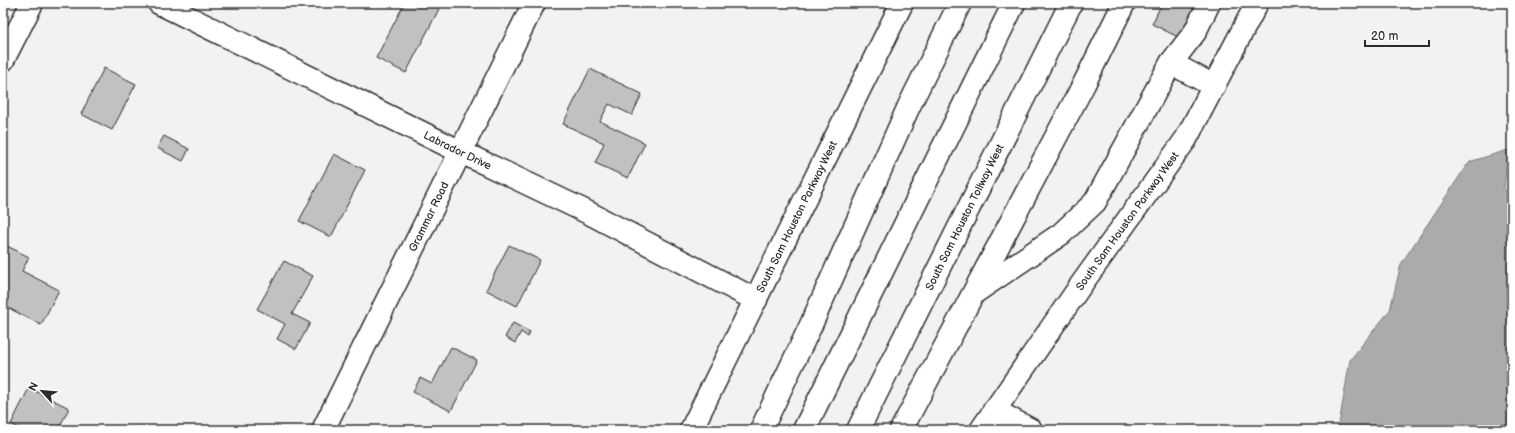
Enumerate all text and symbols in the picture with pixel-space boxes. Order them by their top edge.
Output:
scale bar [1365,22,1429,48]
text: 20 m [1371,29,1398,44]
street label: Labrador Drive [421,129,494,173]
street label: South Sam Houston Parkway West [754,138,840,295]
street label: South Sam Houston Tollway West [923,141,1007,293]
street label: South Sam Houston Parkway West [1073,149,1182,293]
street label: Grammar Road [406,180,452,254]
north arrow [22,371,62,411]
text: N [26,380,41,393]

